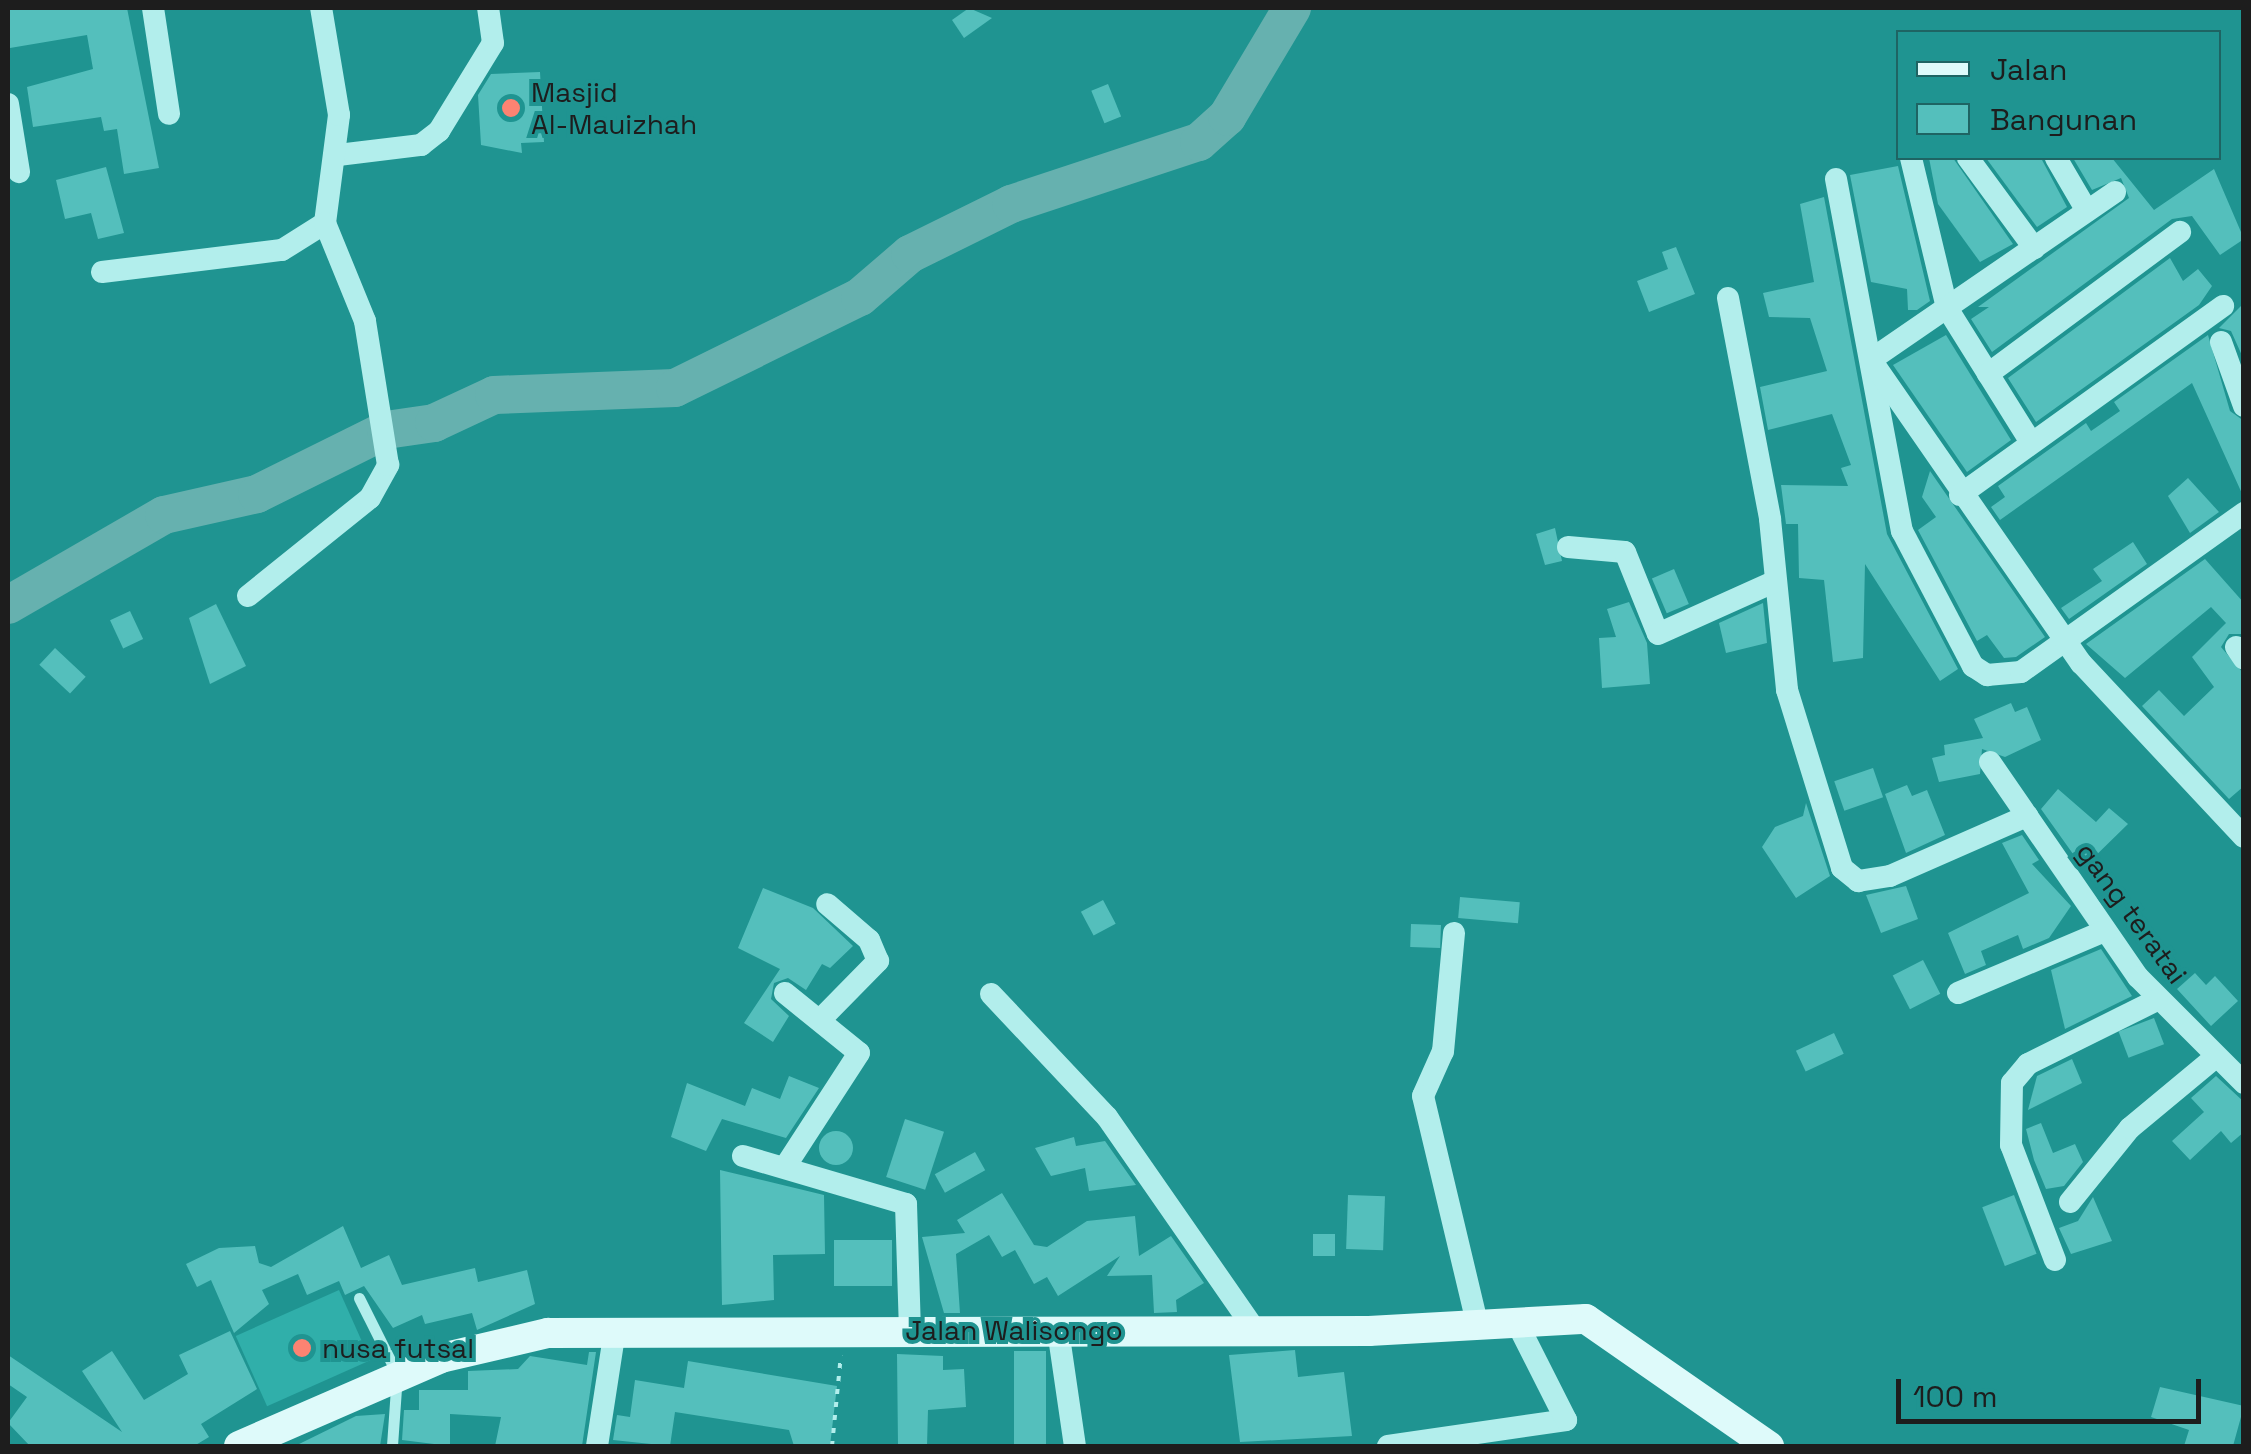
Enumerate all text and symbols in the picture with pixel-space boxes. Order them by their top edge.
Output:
legend [1896,30,2221,160]
text: Jalan [1990,50,2067,89]
place label: Masjid Al-Mauizhah [531,75,697,141]
marker: Masjid Al-Mauizhah [500,97,522,119]
text: Bangunan [1990,100,2137,139]
street label: gang teratai [2069,836,2195,990]
street label: Jalan Walisongo [905,1313,1123,1347]
place label: nusa futsal [322,1331,474,1365]
marker: nusa futsal [291,1337,313,1359]
scale bar [1901,1359,2206,1421]
text: 100 m [1913,1377,1998,1416]

